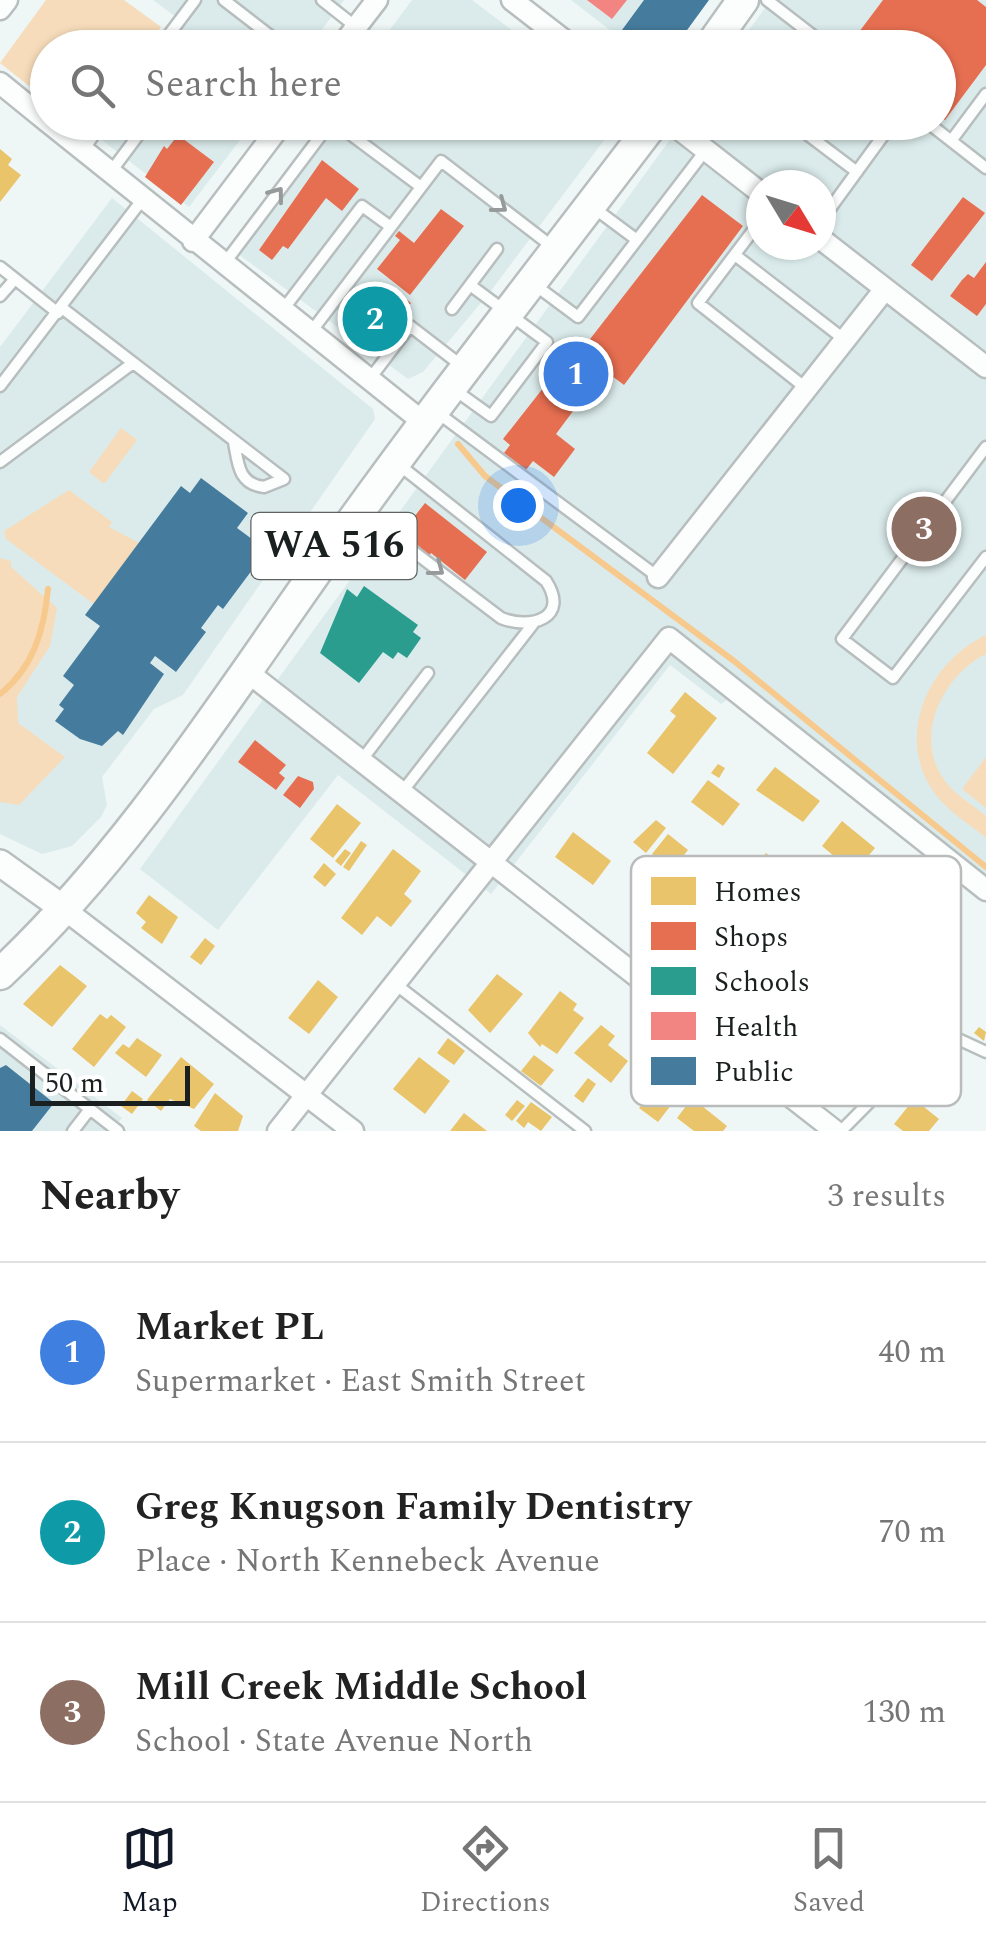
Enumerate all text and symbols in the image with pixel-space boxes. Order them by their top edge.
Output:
search box [30,30,956,140]
text: Search here [145,56,342,114]
icon: search [65,58,120,113]
north arrow [746,170,836,260]
one-way arrow [266,187,283,205]
one-way arrow [489,194,507,211]
pin: 2 [342,282,408,356]
pin: 1 [544,336,608,412]
your location [493,480,544,531]
pin: 3 [892,492,956,566]
road number: WA 516 [252,513,416,579]
one-way arrow [426,558,444,575]
legend [631,856,961,1106]
text: Homes [714,871,802,914]
text: Shops [714,916,788,959]
text: Schools [714,961,810,1004]
text: Health [714,1006,798,1049]
text: Public [714,1051,794,1094]
scale bar [30,1061,190,1106]
text: 50 m [45,1062,104,1105]
text: Nearby [40,1165,179,1228]
text: 3 results [827,1172,946,1221]
text: Market PL [135,1299,324,1357]
text: 1 [64,1328,81,1377]
text: 40 m [878,1328,946,1377]
text: Supermarket · East Smith Street [135,1357,586,1406]
text: Greg Knugson Family Dentistry [135,1479,691,1537]
text: 2 [64,1508,81,1557]
text: 70 m [878,1508,946,1557]
text: Place · North Kennebeck Avenue [135,1537,600,1586]
text: Mill Creek Middle School [135,1659,587,1717]
text: 3 [64,1688,81,1737]
text: 130 m [862,1688,946,1737]
text: School · State Avenue North [135,1717,533,1766]
tab: Map [121,1821,178,1924]
tab: Directions [420,1821,551,1924]
tab: Saved [793,1821,865,1924]

